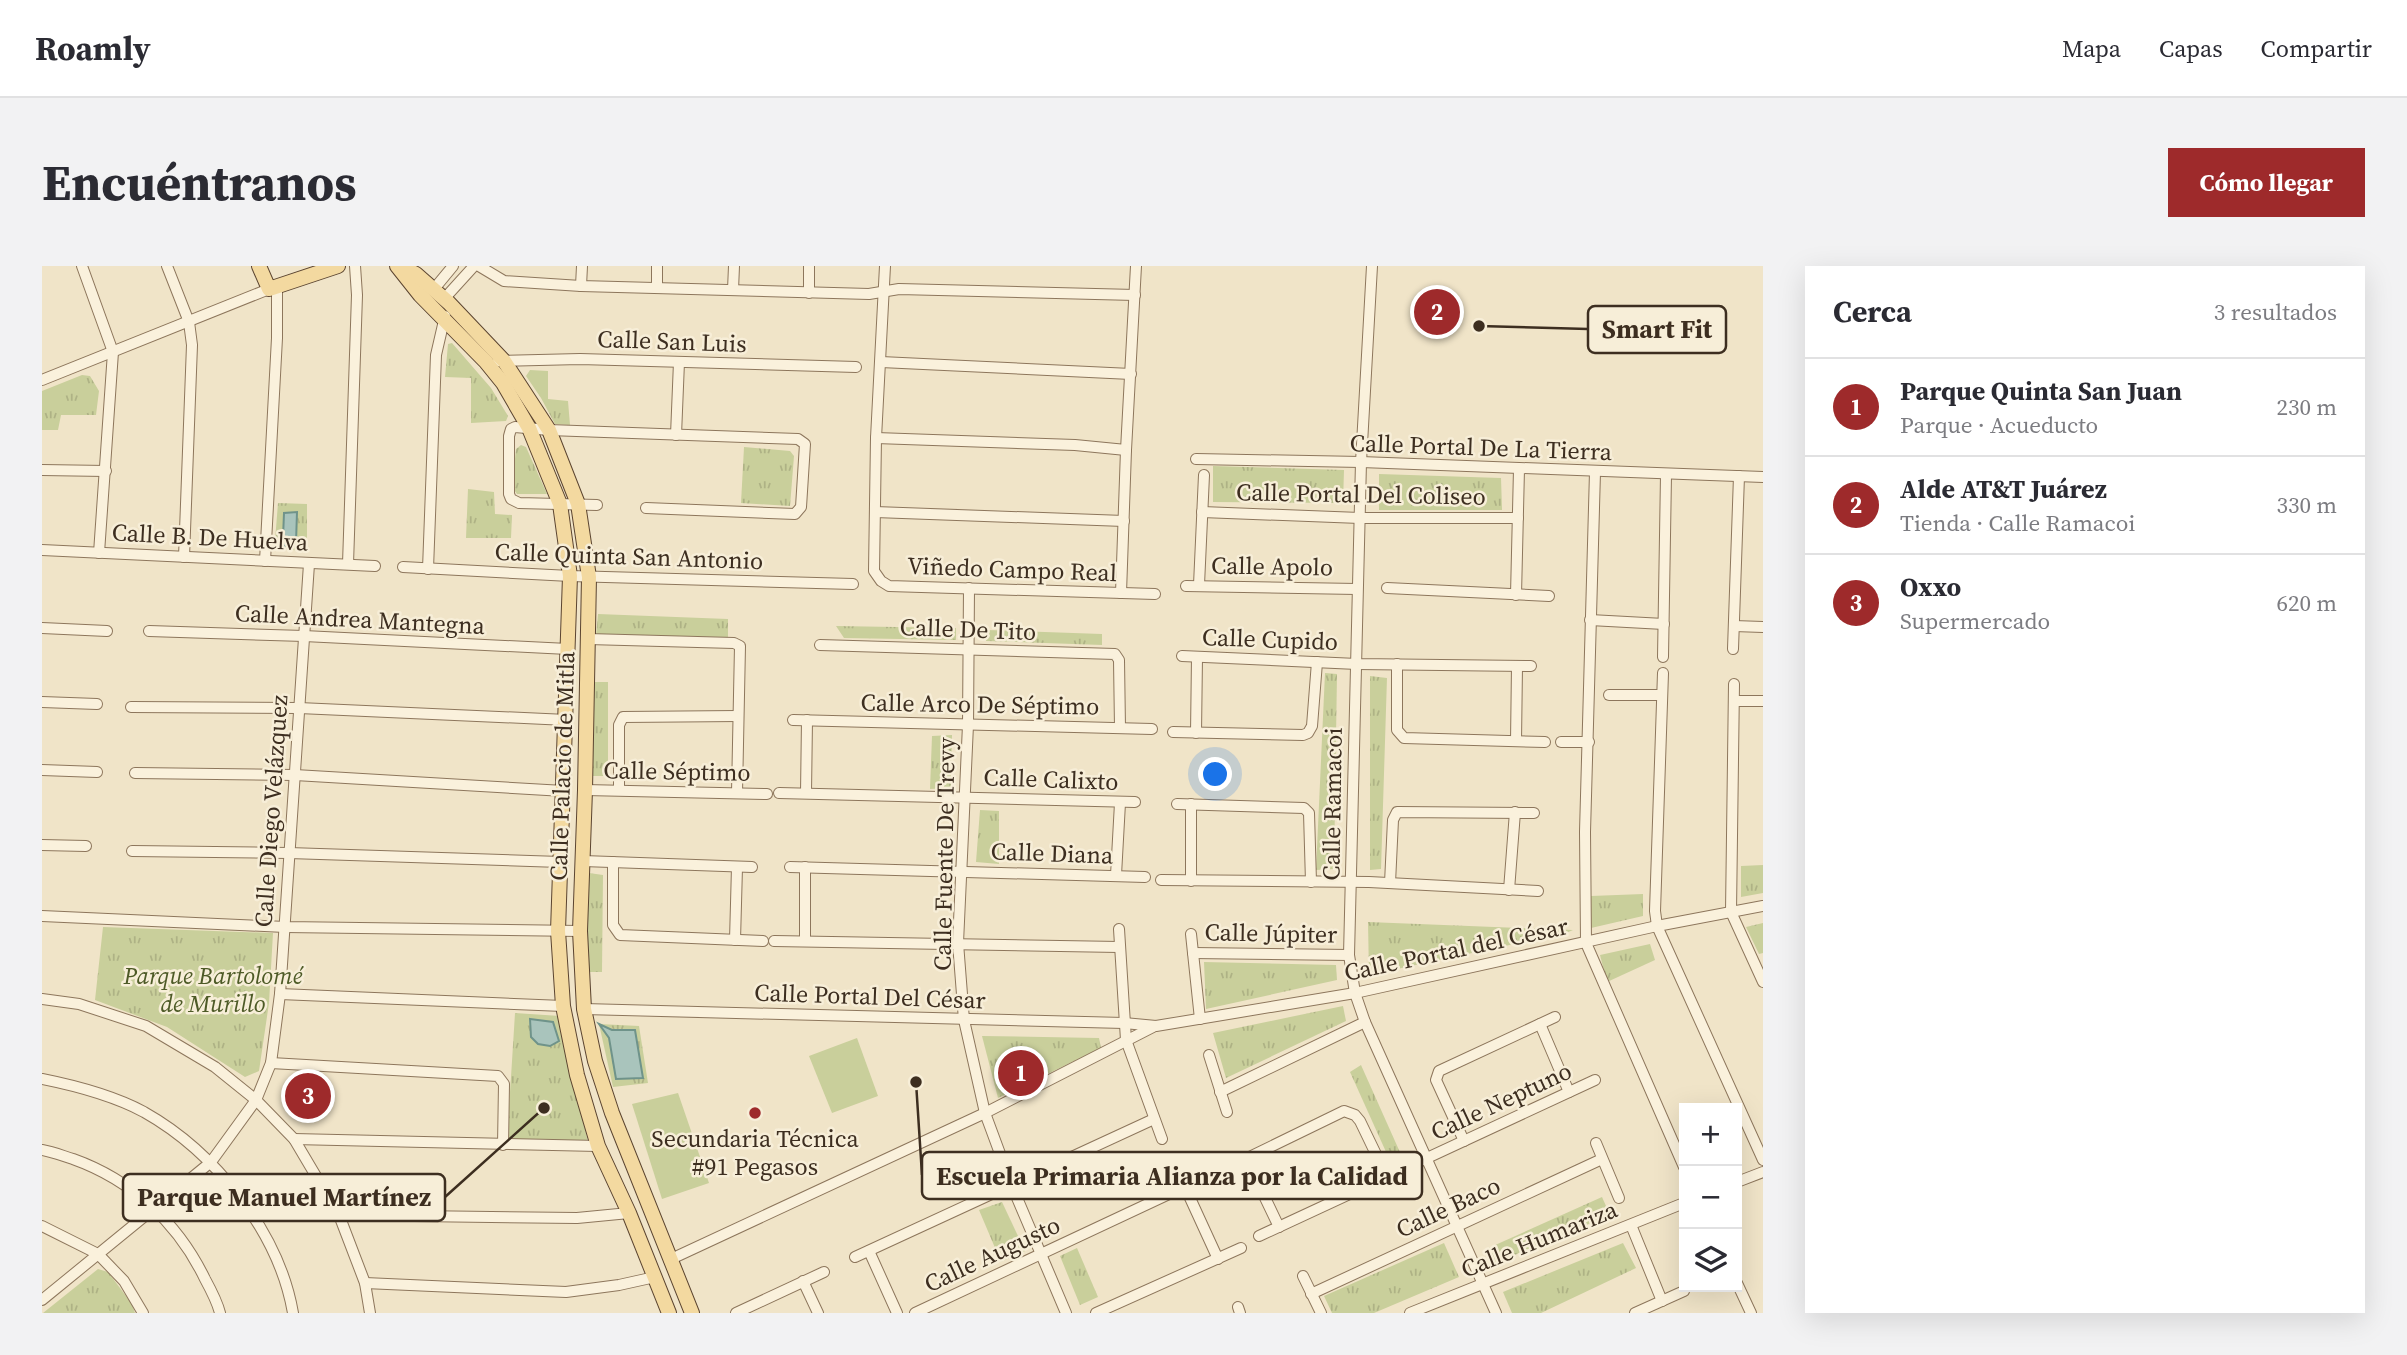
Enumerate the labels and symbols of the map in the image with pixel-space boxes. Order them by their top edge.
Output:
pin: 2 [1414,286,1460,338]
callout: Smart Fit [1588,306,1726,353]
text: Smart Fit [1602,311,1713,347]
street label: Calle San Luis [597,322,747,360]
street label: Calle Portal De La Tierra [1349,426,1613,468]
street label: Calle Portal Del Coliseo [1236,475,1486,513]
street label: Calle B. De Huelva [111,515,310,559]
street label: Calle Quinta San Antonio [494,535,764,577]
street label: Calle Apolo [1211,548,1333,584]
street label: Viñedo Campo Real [907,549,1117,589]
street label: Calle Andrea Mantegna [234,596,487,642]
street label: Calle De Tito [899,610,1037,648]
street label: Calle Cupido [1201,620,1339,658]
street label: Calle Palacio de Mitla [542,650,583,881]
street label: Calle Arco De Séptimo [860,685,1100,723]
street label: Calle Diego Velázquez [246,694,296,928]
street label: Calle Ramacoi [1314,727,1350,881]
street label: Calle Fuente De Trevy [925,736,963,971]
street label: Calle Séptimo [603,753,751,789]
your location [1198,757,1232,791]
street label: Calle Calixto [983,760,1119,798]
street label: Calle Diana [990,834,1115,872]
street label: Calle Portal del César [1341,909,1571,989]
street label: Calle Júpiter [1204,915,1338,951]
park label: Parque Bartolomé de Murillo [123,959,304,1020]
street label: Calle Portal Del César [754,975,986,1017]
pin: 1 [998,1047,1044,1099]
street label: Calle Neptuno [1425,1054,1577,1148]
pin: 3 [285,1070,331,1122]
marker: Secundaria Técnica #91 Pegasos [747,1105,763,1121]
place label: Secundaria Técnica #91 Pegasos [651,1122,859,1183]
callout: Escuela Primaria Alianza por la Calidad [922,1152,1422,1199]
text: Escuela Primaria Alianza por la Calidad [936,1158,1408,1194]
street label: Calle Baco [1390,1168,1506,1246]
callout: Parque Manuel Martínez [123,1174,445,1221]
text: Parque Manuel Martínez [137,1179,431,1215]
street label: Calle Humariza [1456,1192,1623,1285]
street label: Calle Augusto [919,1208,1065,1300]

